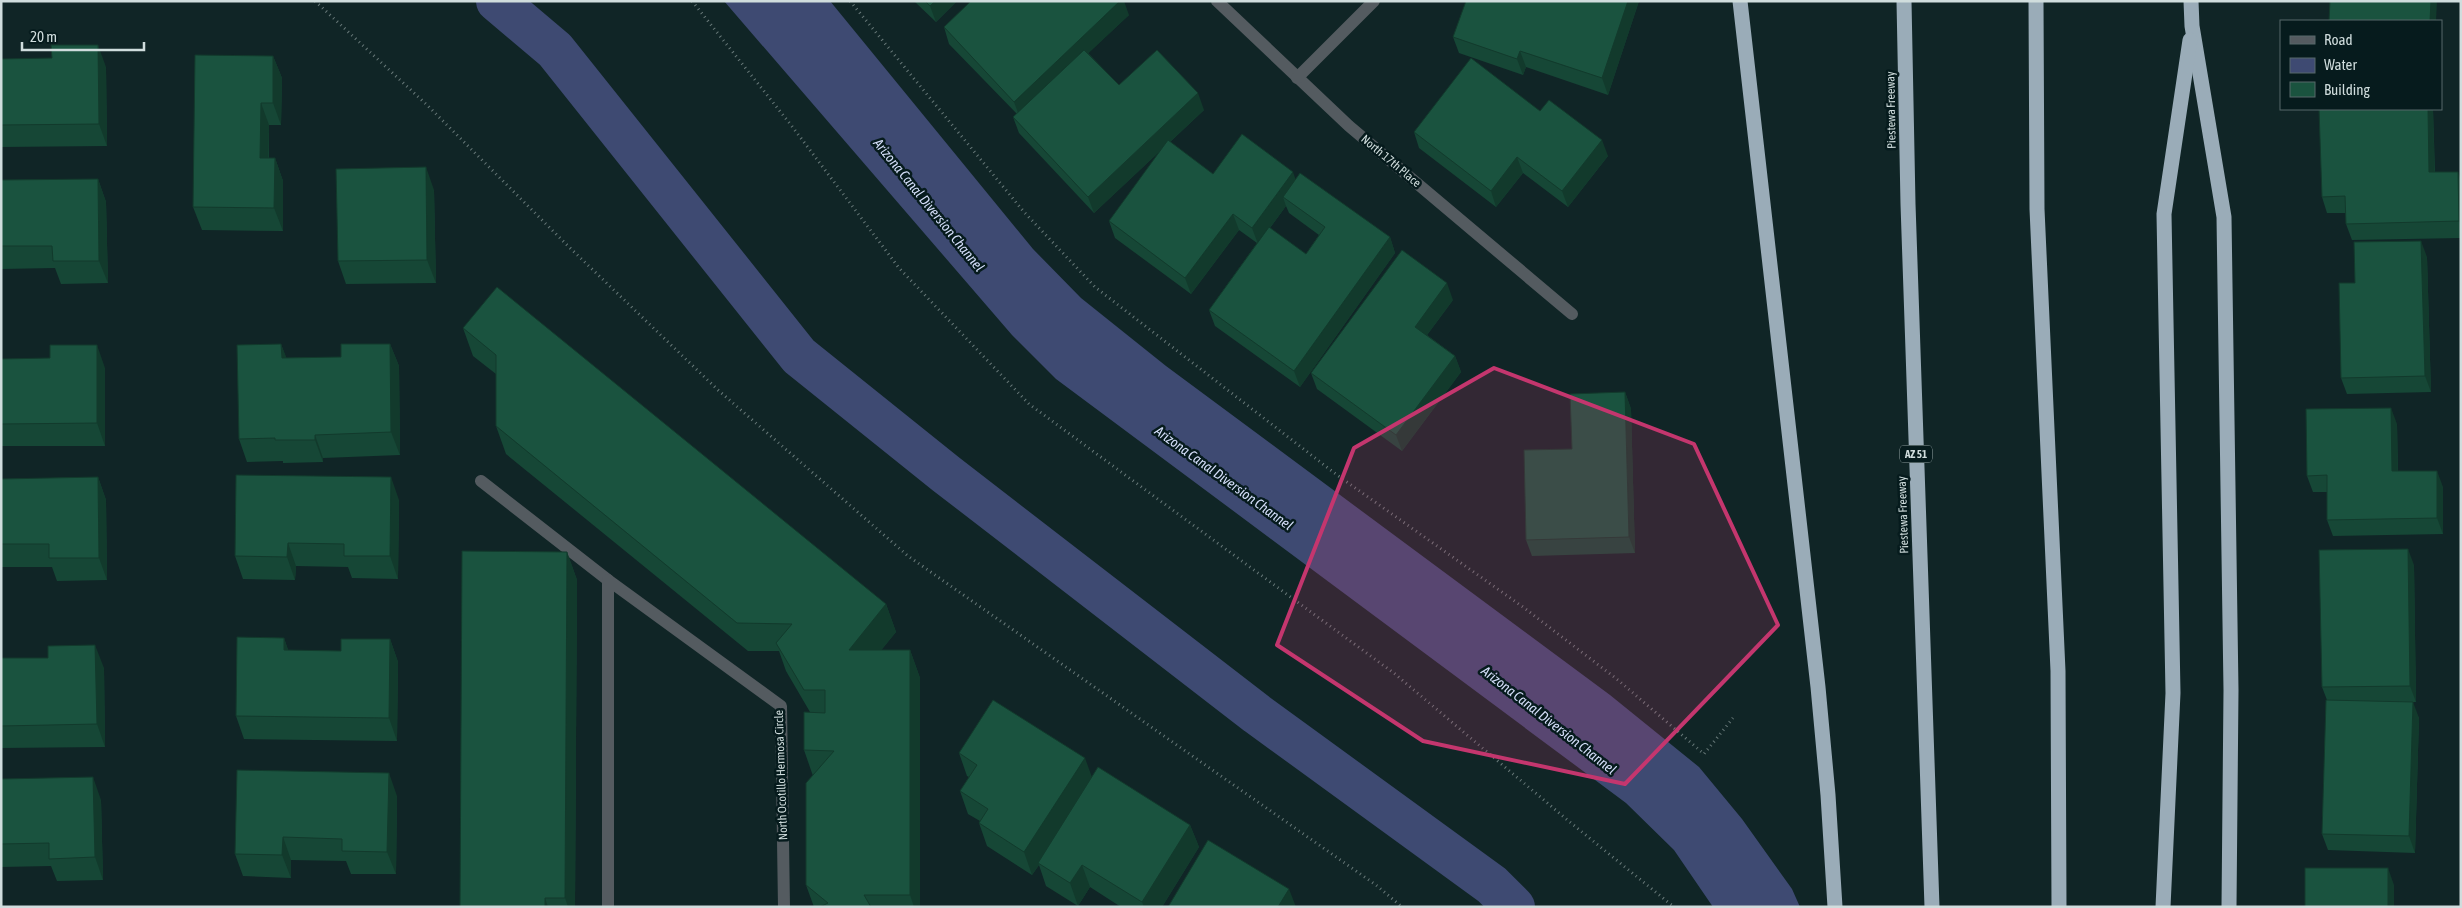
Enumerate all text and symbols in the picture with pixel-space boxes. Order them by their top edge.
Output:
scale bar [22,20,145,52]
legend [2280,20,2442,110]
text: 20 m [30,28,57,45]
text: Road [2324,31,2353,48]
text: Water [2324,56,2357,73]
street label: Piestewa Freeway [1883,71,1899,149]
text: Building [2324,81,2370,98]
street label: North 17th Place [1358,132,1424,190]
water label: Arizona Canal Diversion Channel [870,134,988,275]
water label: Arizona Canal Diversion Channel [1151,422,1296,534]
road number: AZ 51 [1900,446,1932,462]
street label: Piestewa Freeway [1895,476,1911,554]
water label: Arizona Canal Diversion Channel [1478,662,1620,778]
street label: North Ocotillo Hermosa Circle [772,710,790,840]

